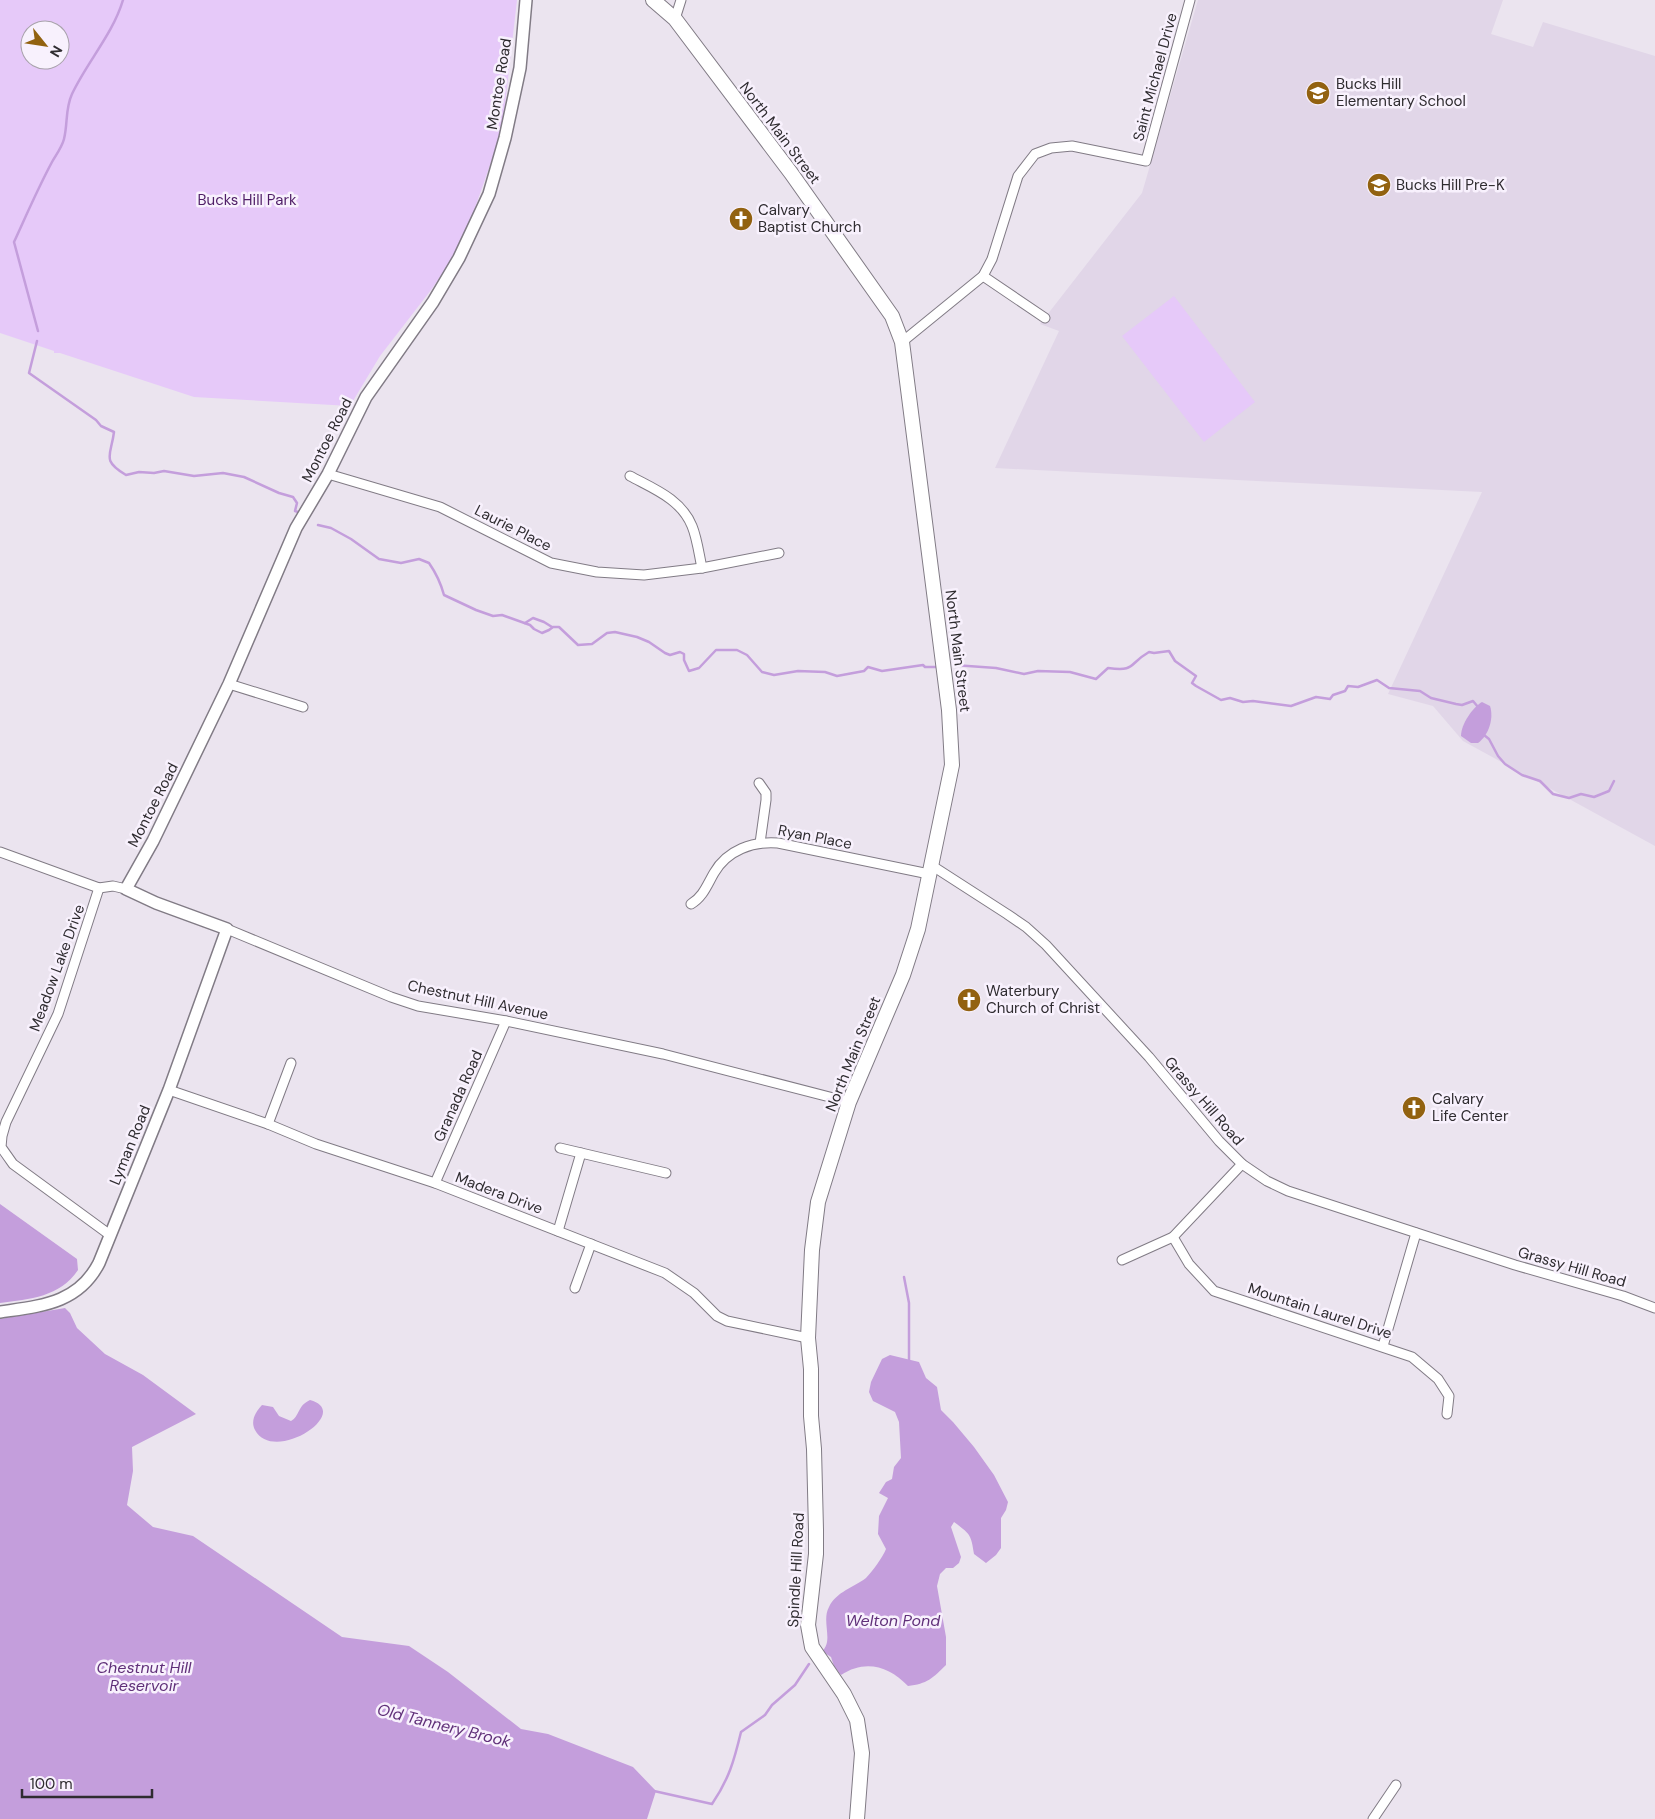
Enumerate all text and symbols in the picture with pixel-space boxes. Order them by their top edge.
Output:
street label: Saint Michael Drive [1128,11,1182,143]
north arrow [20,20,70,70]
street label: Montoe Road [482,37,516,131]
text: N [46,43,67,60]
place label: Bucks Hill Elementary School [1336,74,1466,111]
street label: North Main Street [735,78,825,188]
school or university icon: Bucks Hill Elementary School [1305,80,1331,106]
school or university icon: Bucks Hill Pre-K [1366,172,1392,198]
place label: Bucks Hill Pre-K [1396,175,1505,195]
park label: Bucks Hill Park [198,190,297,210]
place label: Calvary Baptist Church [758,200,861,237]
church icon: Calvary Baptist Church [728,206,754,232]
street label: Montoe Road [297,394,357,486]
street label: Laurie Place [471,500,555,556]
street label: North Main Street [941,589,975,713]
street label: Montoe Road [123,759,183,851]
street label: Ryan Place [776,820,854,854]
street label: Meadow Lake Drive [25,902,89,1034]
street label: Chestnut Hill Avenue [406,975,550,1025]
place label: Waterbury Church of Christ [986,981,1100,1018]
church icon: Waterbury Church of Christ [956,987,982,1013]
street label: North Main Street [821,993,885,1115]
street label: Granada Road [429,1047,487,1145]
street label: Grassy Hill Road [1160,1052,1248,1150]
place label: Calvary Life Center [1432,1089,1509,1126]
church icon: Calvary Life Center [1401,1095,1427,1121]
street label: Lyman Road [105,1102,155,1188]
street label: Madera Drive [453,1167,545,1219]
street label: Grassy Hill Road [1516,1242,1628,1292]
street label: Mountain Laurel Drive [1245,1278,1395,1344]
street label: Spindle Hill Road [783,1512,809,1628]
water label: Welton Pond [846,1610,941,1631]
water label: Chestnut Hill Reservoir [97,1657,192,1696]
water label: Old Tannery Brook [375,1699,513,1752]
scale bar [22,1766,152,1798]
text: 100 m [30,1774,73,1794]

